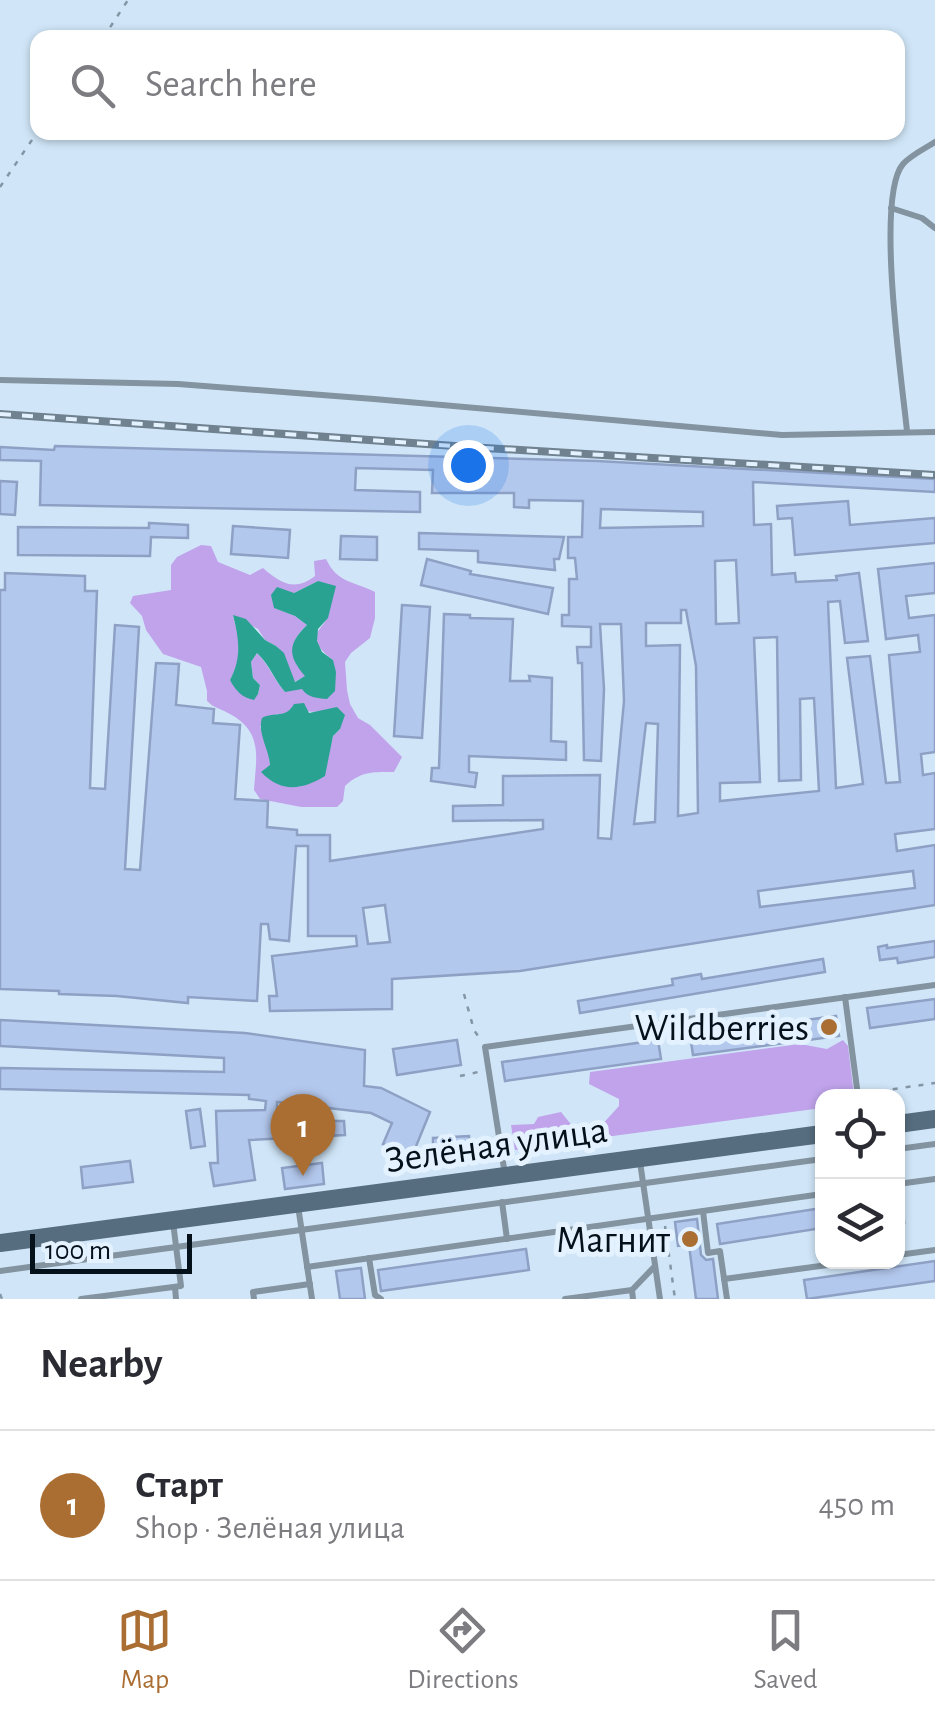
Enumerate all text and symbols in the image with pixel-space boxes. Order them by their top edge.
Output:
search box [30,30,905,140]
icon: search [65,58,120,113]
text: Search here [145,66,317,104]
your location [443,440,494,491]
place label: Wildberries [634,1010,809,1048]
marker: Wildberries [818,1016,840,1038]
map controls [815,1089,905,1269]
button: locate [815,1089,905,1179]
pin: 1 [270,1094,336,1176]
street label: Зелёная улица [383,1112,610,1180]
button: layers [815,1179,905,1269]
place label: Магнит [556,1222,670,1260]
marker: Магнит [679,1228,701,1250]
scale bar [30,1229,192,1274]
text: 100 m [45,1237,111,1265]
text: Nearby [40,1343,163,1385]
text: Старт [135,1467,223,1505]
text: 1 [67,1489,78,1521]
text: 450 m [818,1489,895,1521]
text: Shop · Зелёная улица [135,1512,405,1544]
tab: Map [117,1603,172,1697]
tab: Directions [407,1603,519,1697]
tab: Saved [754,1603,818,1697]

